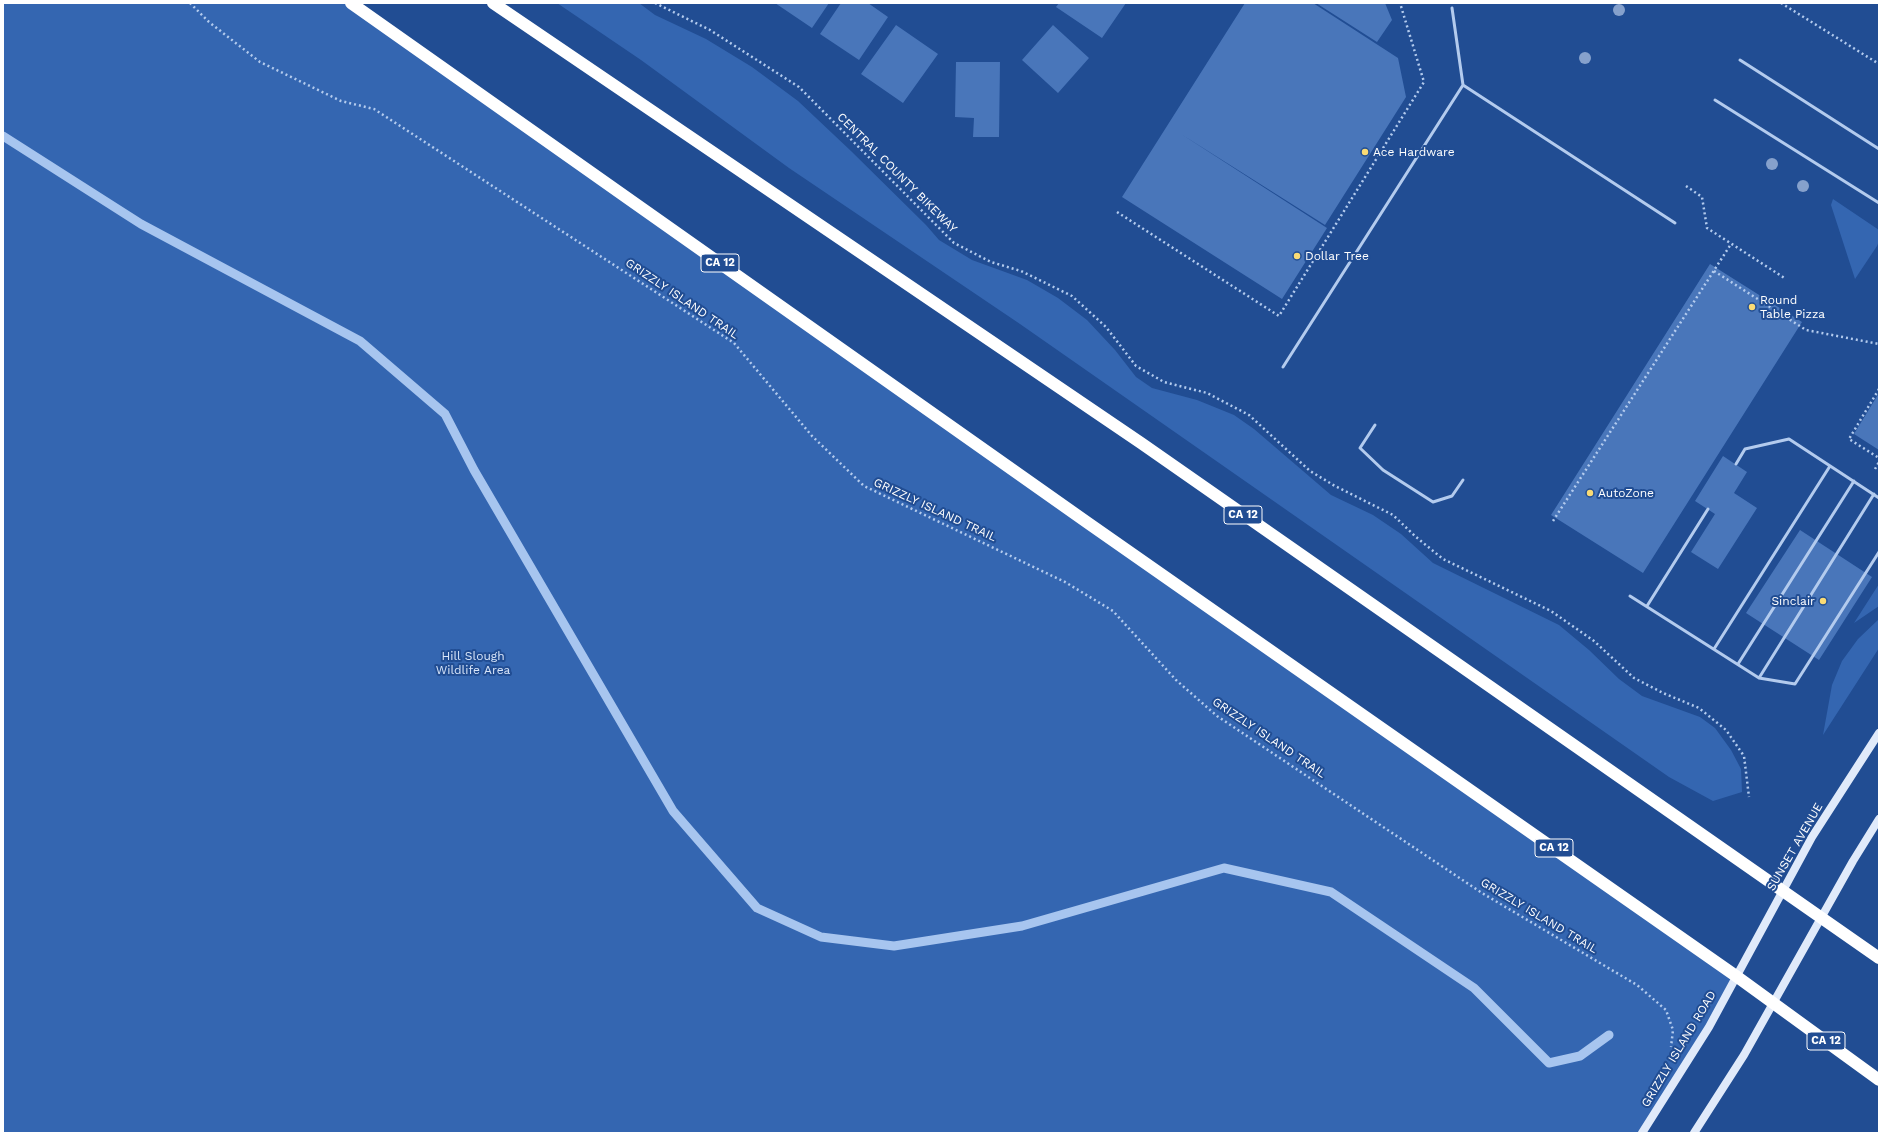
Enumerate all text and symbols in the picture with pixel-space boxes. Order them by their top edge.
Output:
street label: CENTRAL COUNTY BIKEWAY [834,110,960,236]
place label: Ace Hardware [1373,145,1455,159]
marker: Ace Hardware [1360,147,1370,157]
place label: Dollar Tree [1305,249,1369,263]
marker: Dollar Tree [1292,251,1302,261]
road number: CA 12 [701,254,739,272]
street label: GRIZZLY ISLAND TRAIL [622,256,742,342]
place label: Round Table Pizza [1760,293,1825,321]
marker: Round Table Pizza [1747,302,1757,312]
street label: GRIZZLY ISLAND TRAIL [871,475,999,545]
place label: AutoZone [1598,486,1654,500]
marker: AutoZone [1585,488,1595,498]
road number: CA 12 [1224,506,1262,524]
place label: Sinclair [1771,594,1815,608]
marker: Sinclair [1818,596,1828,606]
park label: Hill Slough Wildlife Area [436,649,510,677]
street label: GRIZZLY ISLAND TRAIL [1209,695,1329,781]
street label: SUNSET AVENUE [1764,800,1826,894]
road number: CA 12 [1535,839,1573,857]
street label: GRIZZLY ISLAND TRAIL [1478,875,1600,957]
street label: GRIZZLY ISLAND ROAD [1639,988,1719,1110]
road number: CA 12 [1807,1032,1845,1050]

